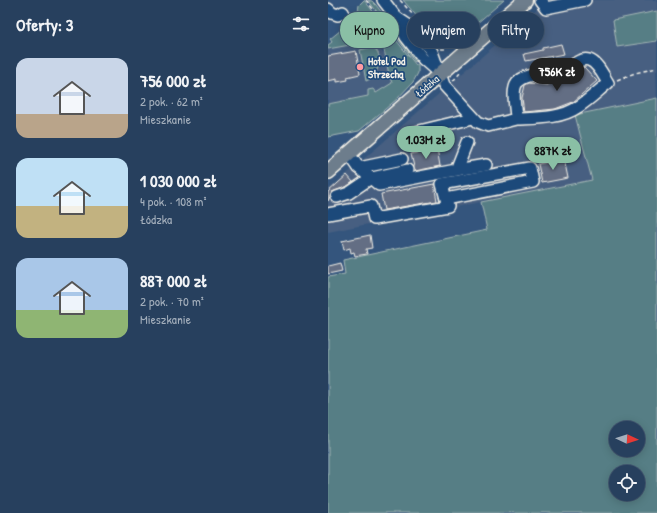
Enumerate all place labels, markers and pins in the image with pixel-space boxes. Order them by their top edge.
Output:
place label: Hotel Pod Strzechą [368,54,406,81]
pin: 756K zł [520,58,594,92]
marker: Hotel Pod Strzechą [355,62,365,72]
pin: 1.03M zł [385,126,467,160]
pin: 887K zł [516,137,590,171]

